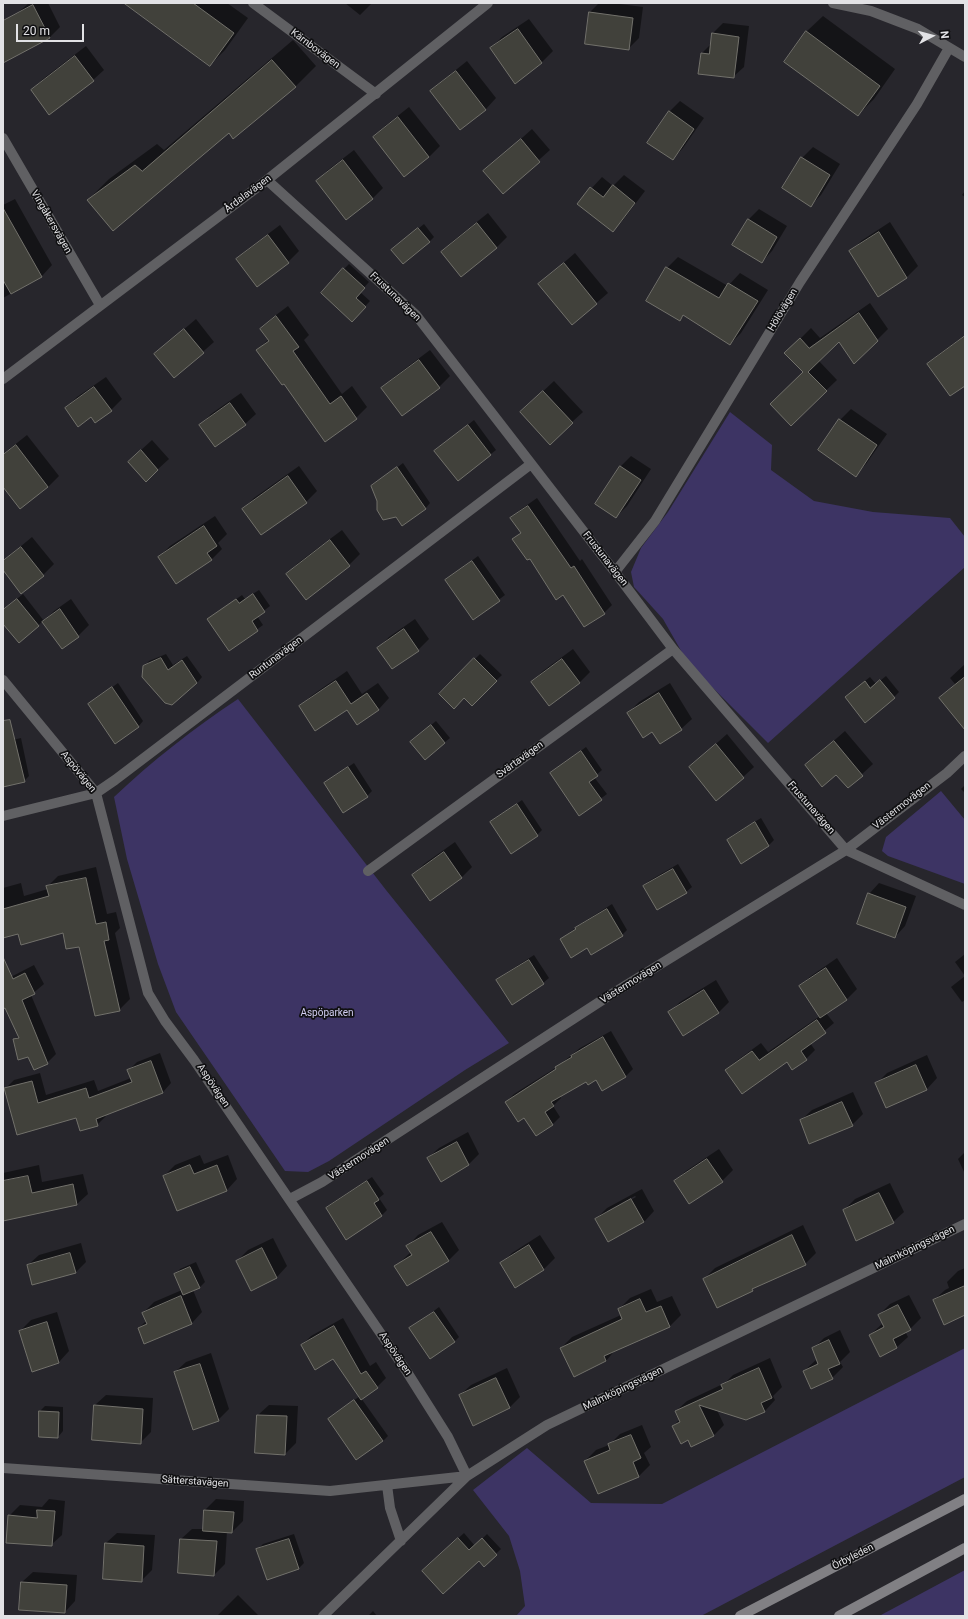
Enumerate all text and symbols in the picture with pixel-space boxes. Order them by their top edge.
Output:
scale bar [18,16,86,42]
north arrow [912,16,952,56]
text: 20 m [23,24,50,38]
street label: Kärnbovägen [288,27,342,71]
text: N [938,30,951,39]
street label: Årdalavägen [222,173,274,215]
street label: Vingåkersvägen [28,188,74,256]
street label: Frustunavägen [367,270,423,324]
street label: Hölövägen [766,287,800,333]
street label: Frustunavägen [580,529,630,589]
street label: Runtunavägen [247,634,305,682]
street label: Svärtavägen [494,739,546,781]
street label: Aspövägen [58,749,98,795]
street label: Frustunavägen [785,779,837,837]
street label: Västermovägen [871,780,933,832]
street label: Västermovägen [598,959,664,1007]
park label: Aspöparken [300,1007,354,1019]
street label: Aspövägen [194,1062,232,1110]
street label: Västermovägen [326,1135,392,1183]
street label: Malmköpingsvägen [873,1224,957,1272]
street label: Aspövägen [376,1330,414,1378]
street label: Malmköpingsvägen [581,1365,665,1413]
street label: Sätterstavägen [161,1474,229,1490]
street label: Örbyleden [830,1541,876,1573]

